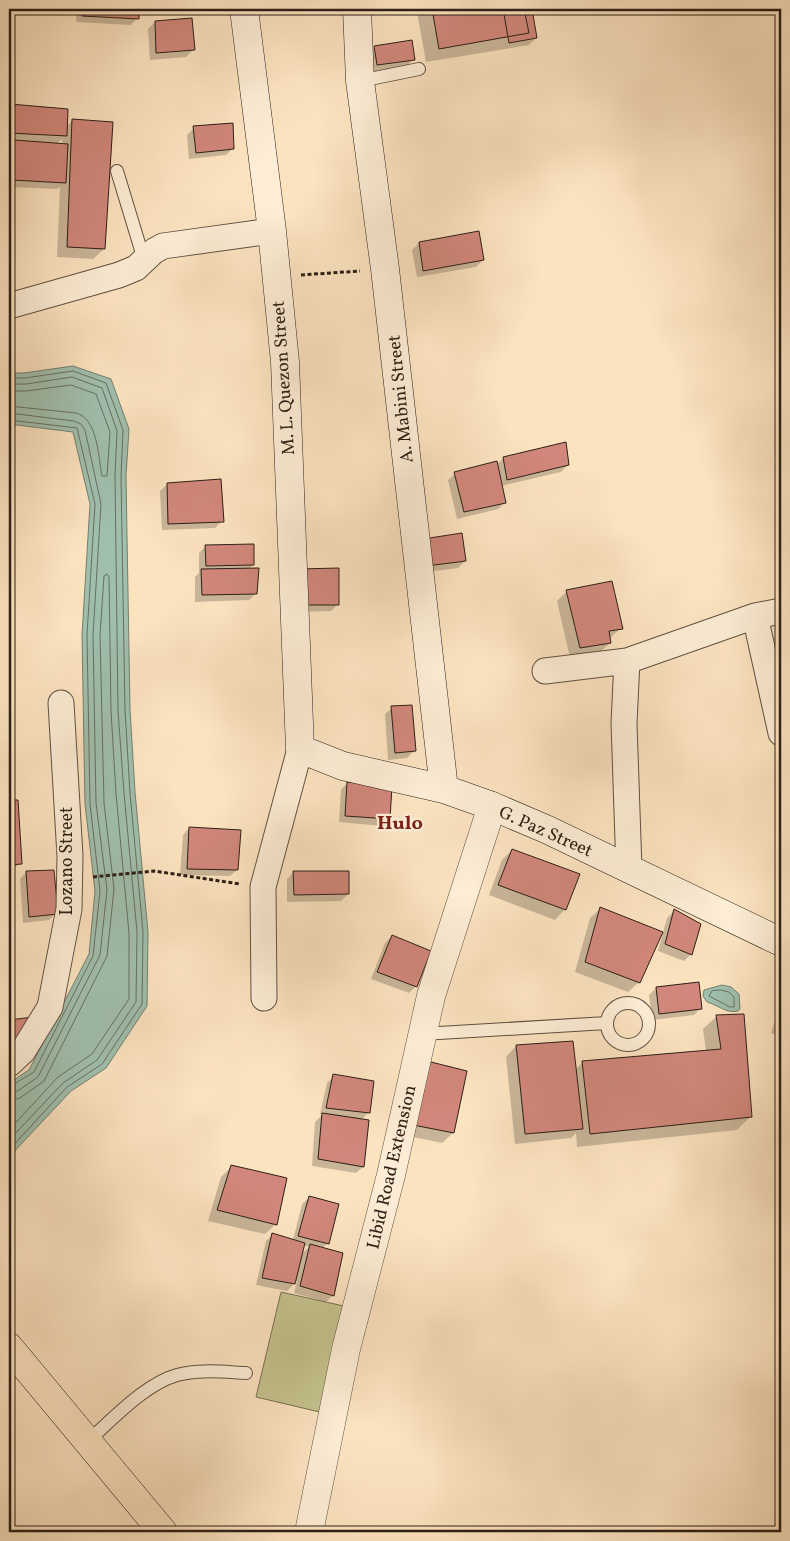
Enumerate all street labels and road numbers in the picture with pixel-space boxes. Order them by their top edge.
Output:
street label: M. L. Quezon Street [267,300,302,456]
street label: A. Mabini Street [382,334,421,464]
street label: G. Paz Street [495,801,596,864]
street label: Lozano Street [55,807,80,915]
street label: Libid Road Extension [361,1083,424,1252]

